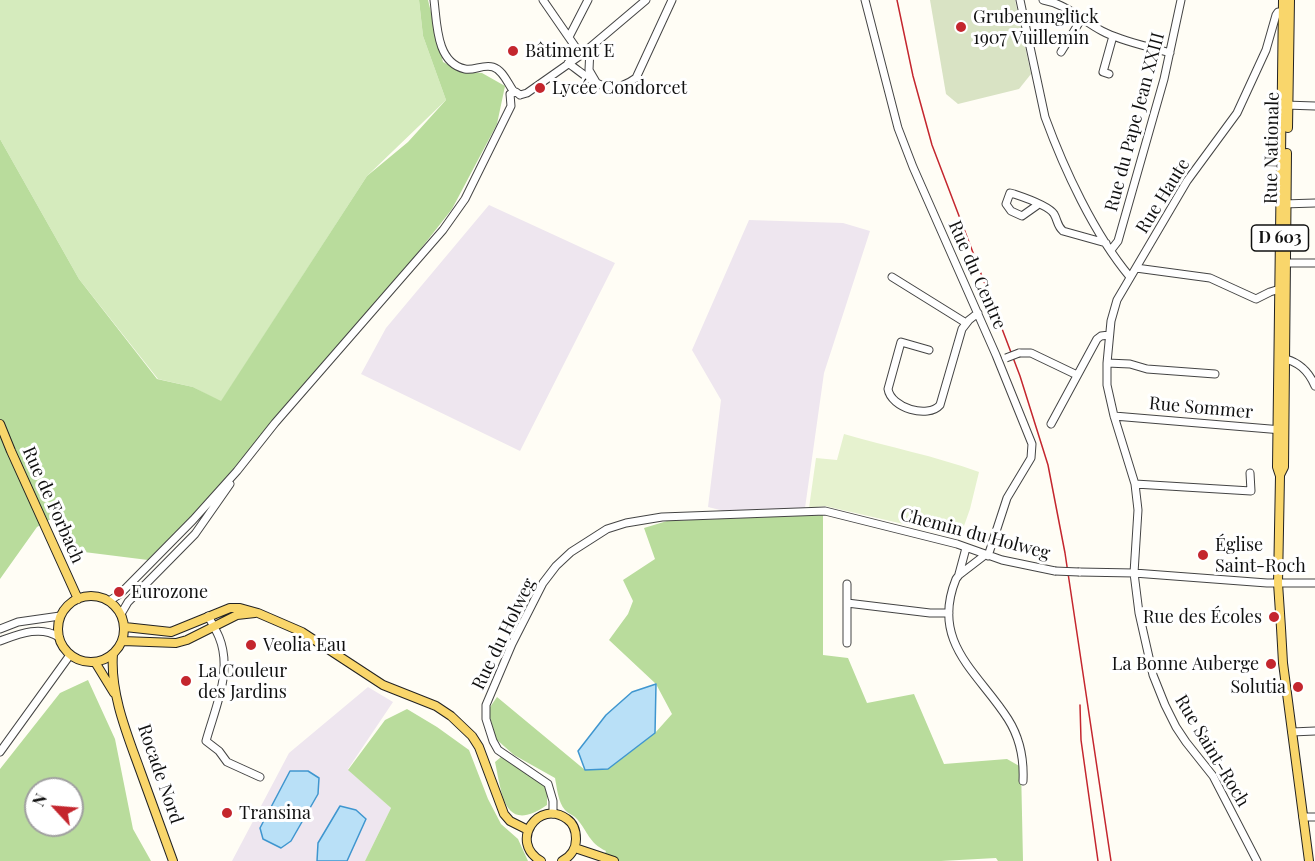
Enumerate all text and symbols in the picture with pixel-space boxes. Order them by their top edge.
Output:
place label: Grubenunglück 1907 Vuillemin [973,6,1099,48]
marker: Grubenunglück 1907 Vuillemin [954,20,968,34]
street label: Rue du Pape Jean XXIII [1101,30,1169,214]
place label: Bâtiment E [525,40,614,62]
marker: Bâtiment E [506,44,520,58]
place label: Lycée Condorcet [552,77,687,99]
marker: Lycée Condorcet [533,81,547,95]
street label: Rue Nationale [1260,92,1284,204]
street label: Rue Haute [1132,155,1194,237]
street label: Rue du Centre [943,217,1011,333]
road number: D 603 [1252,225,1308,251]
street label: Rue Sommer [1148,393,1254,423]
street label: Rue de Forbach [18,443,88,567]
street label: Chemin du Holweg [898,504,1052,564]
place label: Église Saint-Roch [1215,534,1306,576]
marker: Église Saint-Roch [1196,548,1210,562]
street label: Rue du Holweg [468,575,540,693]
place label: Eurozone [131,581,208,603]
marker: Eurozone [112,585,126,599]
place label: Rue des Écoles [1143,606,1262,628]
marker: Rue des Écoles [1267,610,1281,624]
place label: Veolia Eau [263,634,346,656]
marker: Veolia Eau [244,638,258,652]
place label: La Bonne Auberge [1112,653,1259,675]
marker: La Bonne Auberge [1264,657,1278,671]
place label: La Couleur des Jardins [198,660,287,702]
marker: La Couleur des Jardins [179,674,193,688]
place label: Solutia [1230,676,1286,698]
marker: Solutia [1291,680,1305,694]
street label: Rue Saint-Roch [1170,691,1254,811]
street label: Rocade Nord [133,721,187,827]
north arrow [24,777,84,837]
text: N [27,790,51,810]
place label: Transina [239,802,311,824]
marker: Transina [220,806,234,820]

